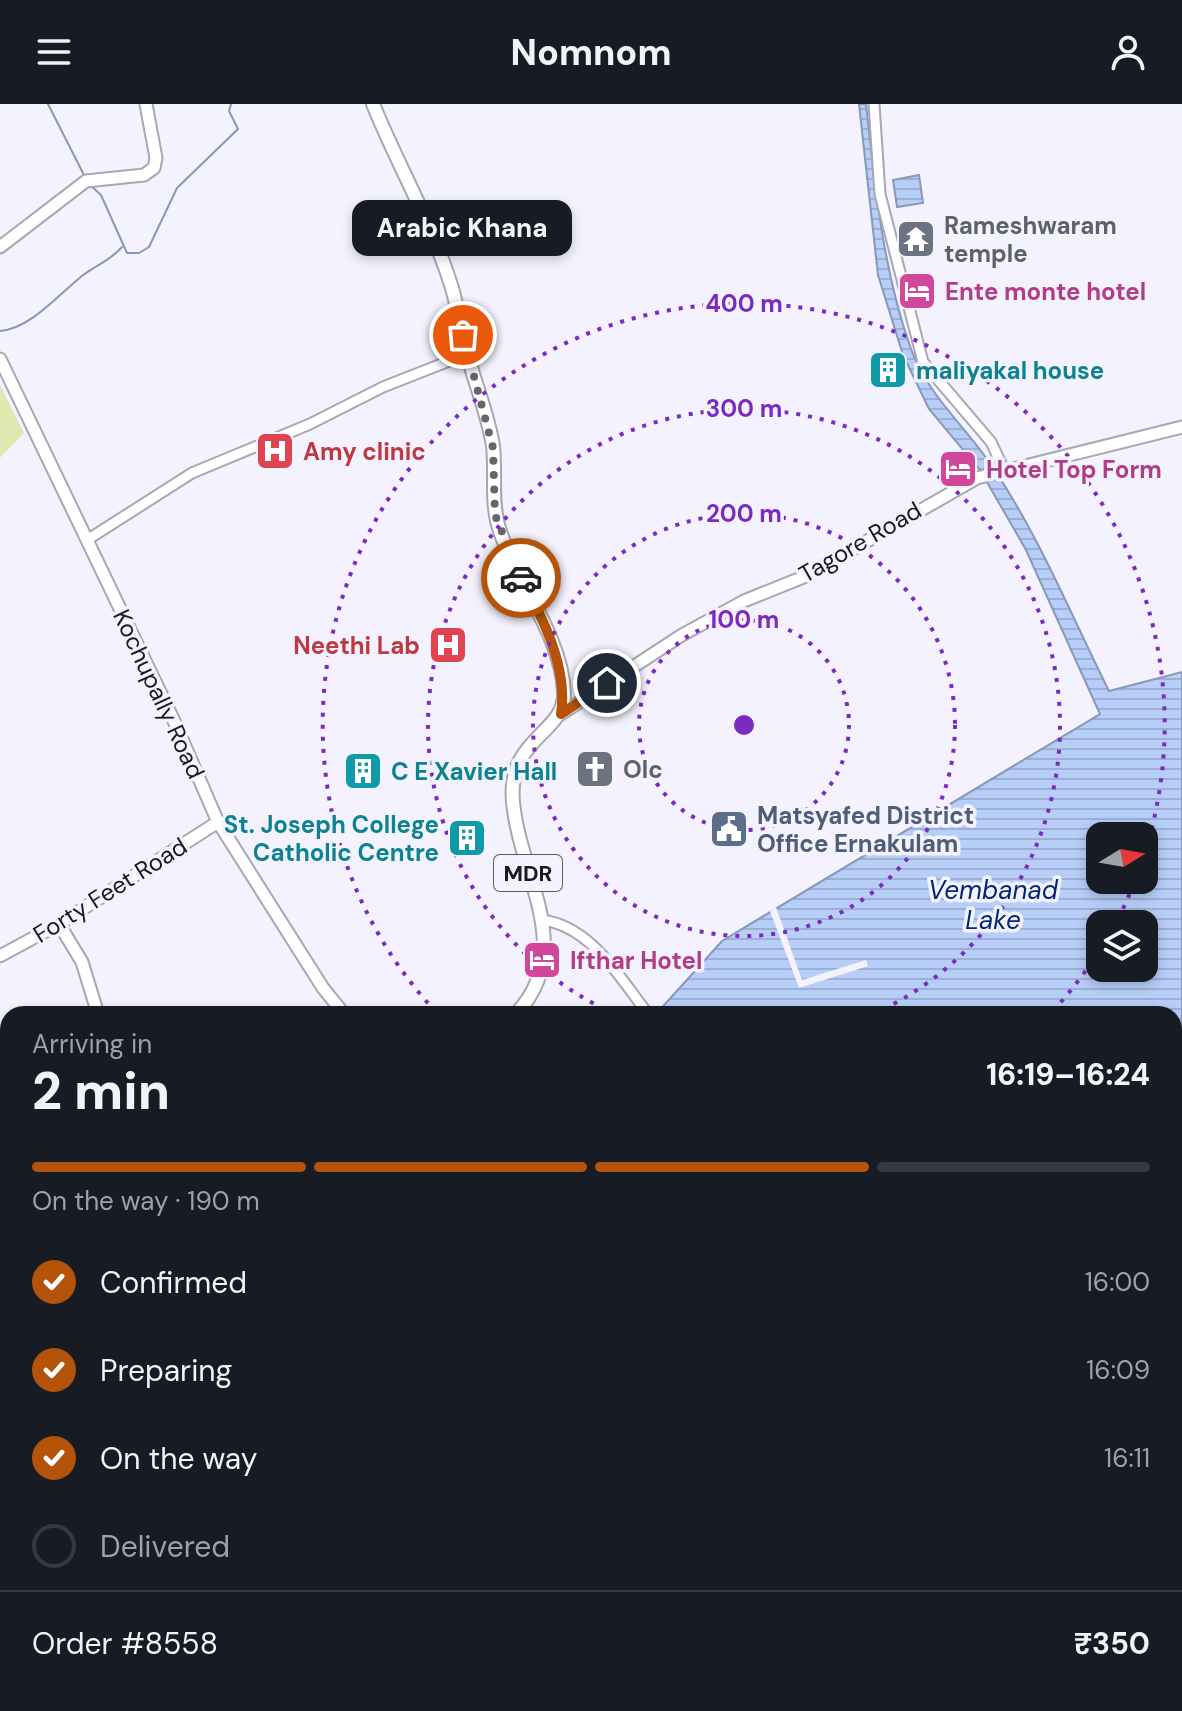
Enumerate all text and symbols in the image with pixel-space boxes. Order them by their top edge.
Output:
text: Nomnom [511,29,671,76]
icon: menu [32,30,76,74]
icon: person [1106,30,1150,74]
callout: Arabic Khana [353,199,573,255]
place label: Rameshwaram temple [944,210,1117,269]
text: Arabic Khana [377,211,547,245]
temple icon: Rameshwaram temple [895,218,937,260]
hotel icon: Ente monte hotel [896,270,938,312]
place label: Ente monte hotel [945,276,1146,307]
text: 400 m [705,288,783,319]
pin [429,301,497,369]
icon: bag [441,313,485,357]
building icon: maliyakal house [867,349,909,391]
place label: maliyakal house [916,355,1104,386]
text: 300 m [706,393,782,424]
hospital icon: Amy clinic [254,430,296,472]
place label: Amy clinic [303,436,426,467]
hotel icon: Hotel Top Form [937,448,979,490]
place label: Hotel Top Form [986,454,1162,485]
street label: Tagore Road [793,495,927,589]
text: 200 m [706,498,782,529]
courier [481,538,561,618]
icon: car [499,556,543,600]
street label: Kochupally Road [106,604,212,784]
text: 100 m [709,604,779,635]
hospital icon: Neethi Lab [427,624,469,666]
place label: Neethi Lab [293,630,420,661]
pin [573,649,641,717]
icon: home [585,661,629,705]
centre of rings [730,711,758,739]
church icon: Olc [574,748,616,790]
building icon: C E Xavier Hall [342,750,384,792]
place label: Olc [623,754,663,785]
place label: C E Xavier Hall [391,756,557,787]
place label: Matsyafed District Office Ernakulam [757,800,974,859]
public building icon: Matsyafed District Office Ernakulam [708,808,750,850]
place label: St. Joseph College Catholic Centre [224,809,439,868]
building icon: St. Joseph College Catholic Centre [446,817,488,859]
north arrow [1086,822,1158,894]
map controls [1086,822,1158,982]
street label: Forty Feet Road [27,830,193,950]
road number: MDR [494,855,562,891]
water label: Vembanad Lake [928,873,1059,937]
button: layers [1086,910,1158,982]
hotel icon: Ifthar Hotel [521,939,563,981]
place label: Ifthar Hotel [570,945,702,976]
text: Arriving in [32,1027,152,1061]
text: 16:19–16:24 [986,1055,1150,1094]
text: 2 min [32,1057,170,1125]
text: On the way · 190 m [32,1184,260,1218]
icon: check [32,1260,76,1304]
text: Confirmed [100,1263,247,1302]
text: 16:00 [1085,1265,1150,1299]
icon: check [32,1348,76,1392]
text: Preparing [100,1351,232,1390]
text: 16:09 [1086,1353,1150,1387]
icon: check [32,1436,76,1480]
text: On the way [100,1439,257,1478]
text: 16:11 [1104,1441,1150,1475]
text: Delivered [100,1527,230,1566]
text: Order #8558 [32,1624,218,1663]
text: ₹350 [1074,1624,1150,1663]

